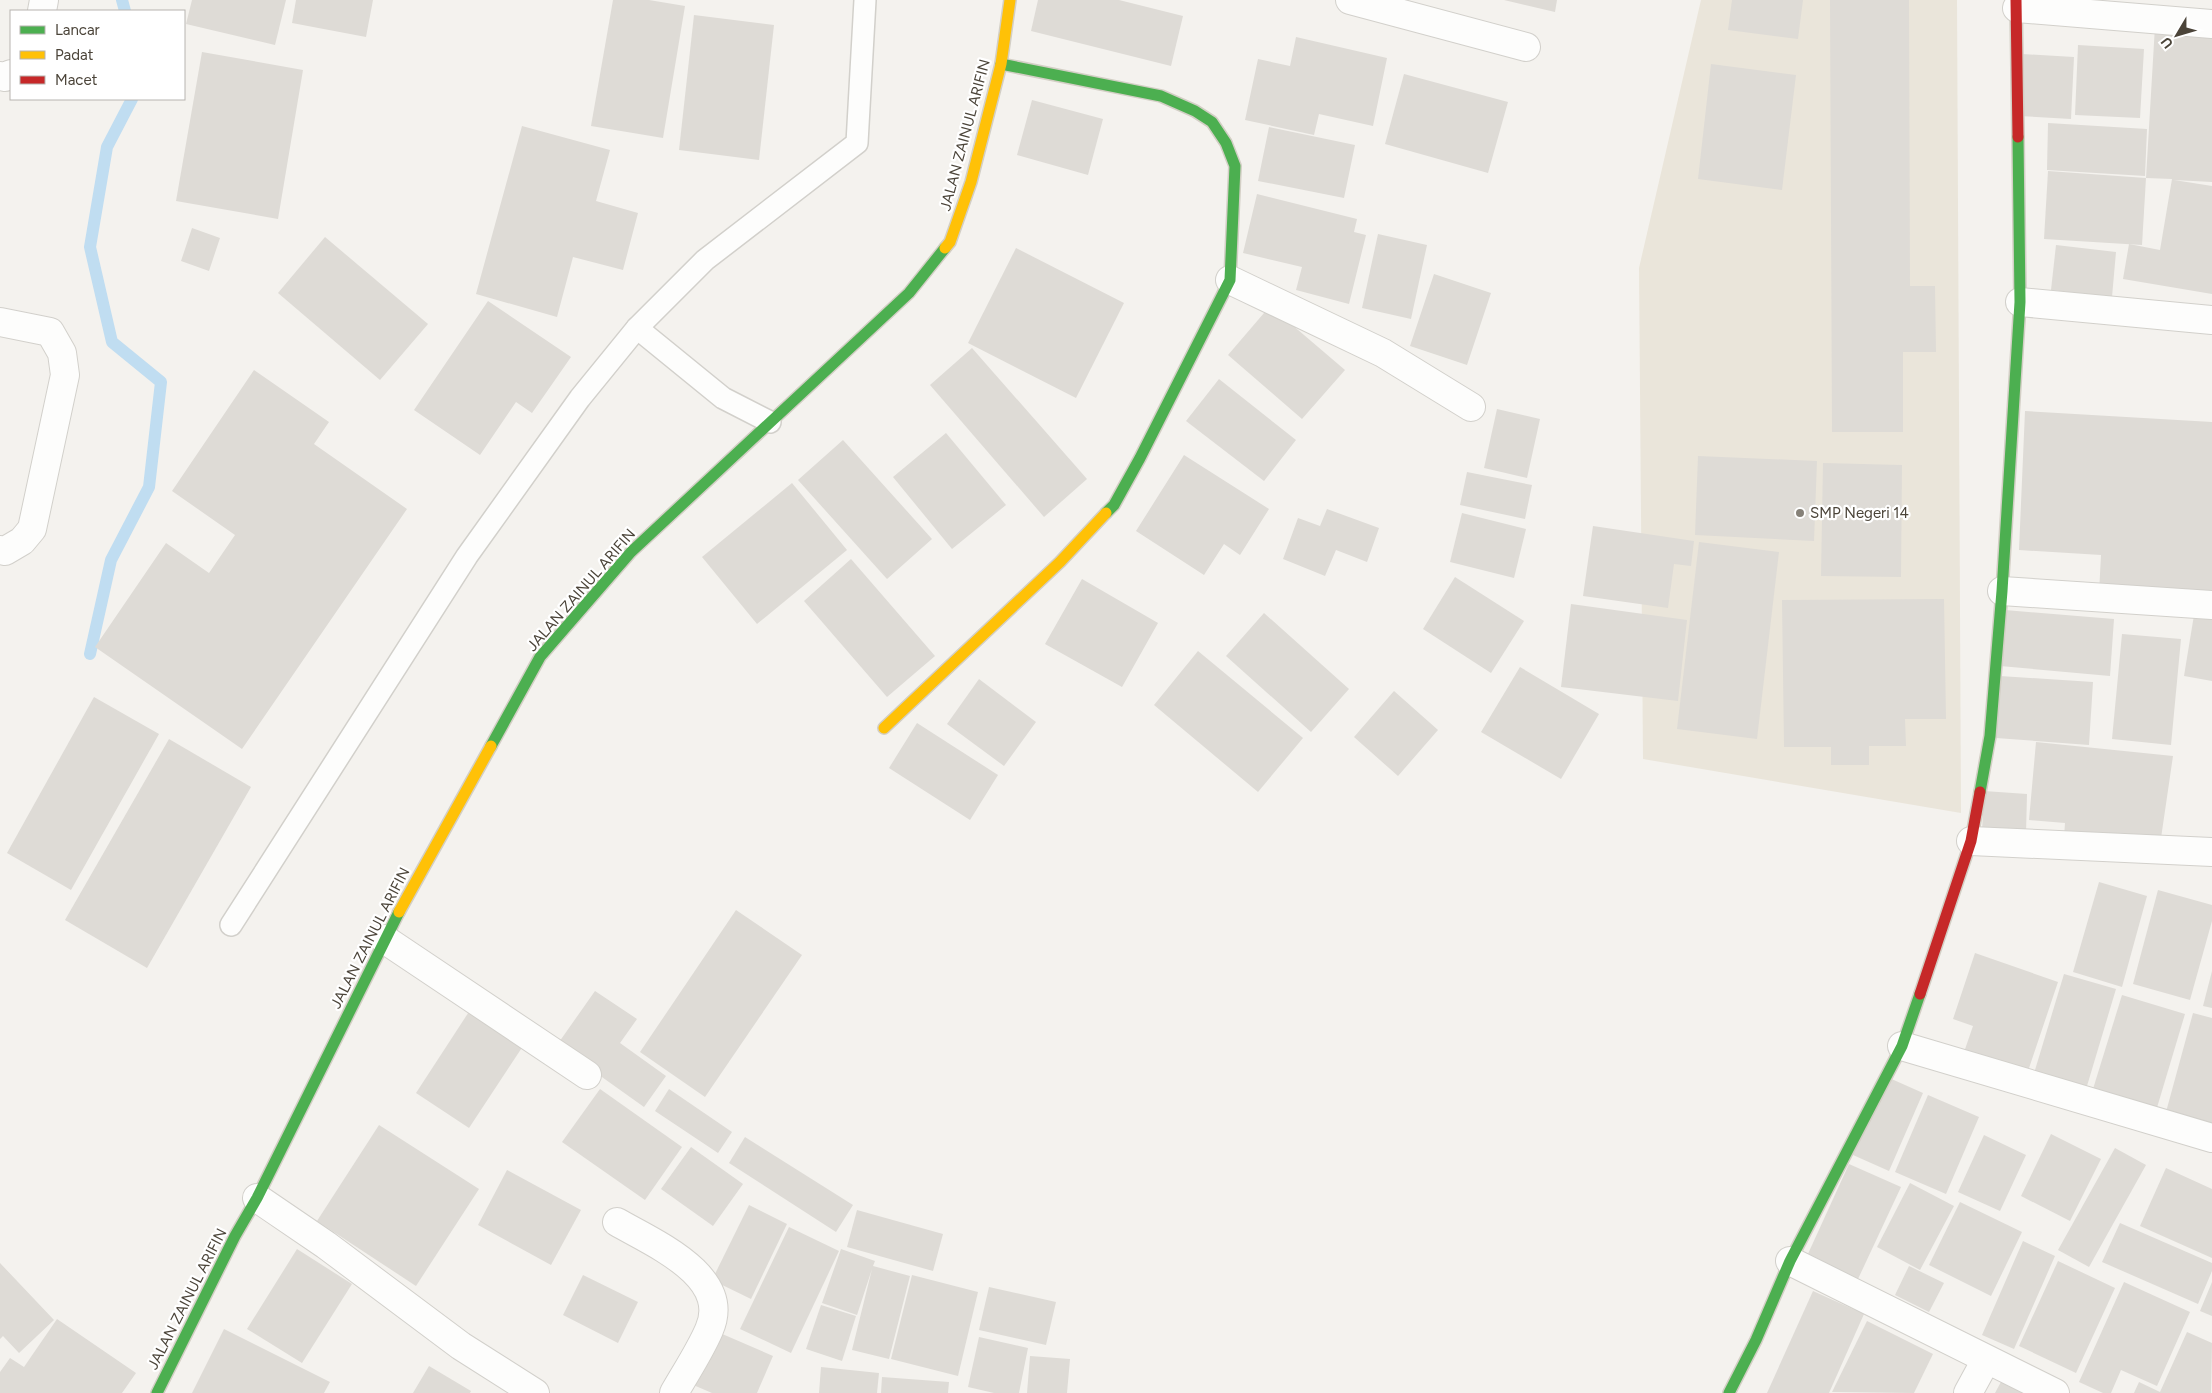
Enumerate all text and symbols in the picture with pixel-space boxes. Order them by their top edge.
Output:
legend [10,10,185,100]
north arrow [2152,10,2202,60]
text: Lancar [55,21,100,39]
text: U [2157,34,2177,52]
text: Padat [55,46,94,64]
street label: JALAN ZAINUL ARIFIN [936,57,994,213]
text: Macet [55,71,98,89]
place label: SMP Negeri 14 [1810,504,1909,522]
marker: SMP Negeri 14 [1794,507,1806,519]
street label: JALAN ZAINUL ARIFIN [523,525,639,655]
street label: JALAN ZAINUL ARIFIN [327,864,413,1012]
street label: JALAN ZAINUL ARIFIN [144,1225,230,1373]

